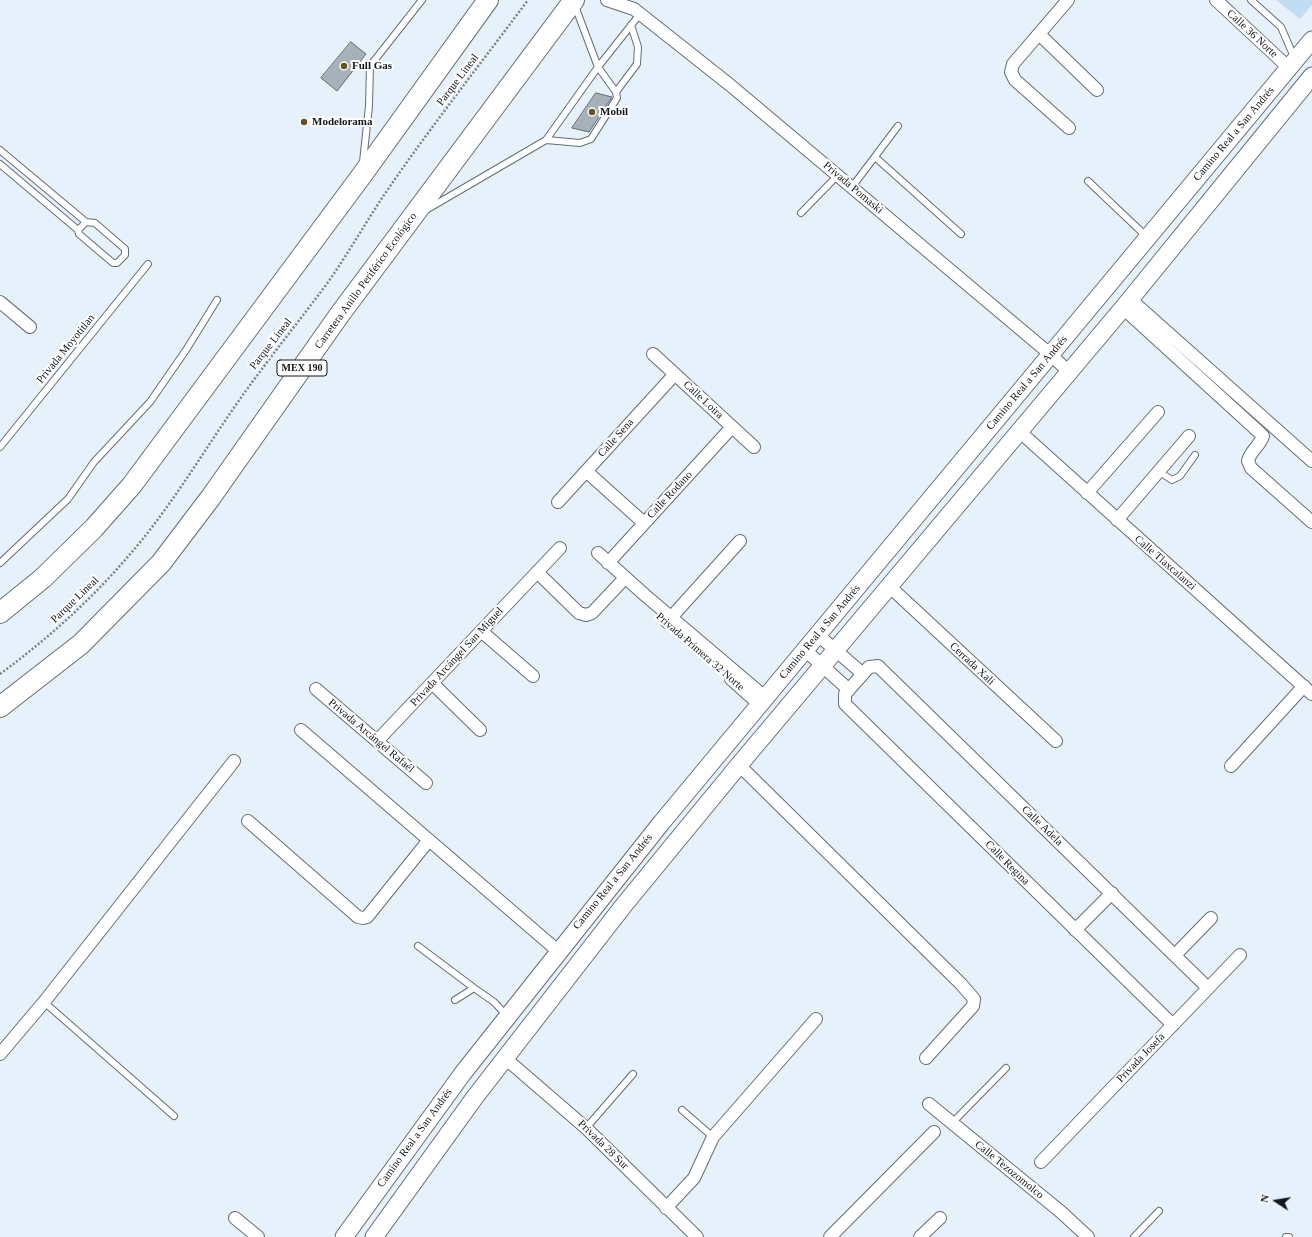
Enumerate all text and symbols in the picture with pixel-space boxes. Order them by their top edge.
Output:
street label: Calle 36 Norte [1224,7,1280,61]
street label: Parque Lineal [434,52,482,108]
place label: Full Gas [352,59,392,73]
marker: Full Gas [339,61,349,71]
street label: Camino Real a San Andrés [1191,84,1277,184]
place label: Mobil [600,105,628,119]
marker: Mobil [587,107,597,117]
place label: Modelorama [312,115,372,129]
marker: Modelorama [299,117,309,127]
street label: Privada Pomaski [820,159,886,217]
street label: Carretera Anillo Periférico Ecológico [312,210,420,352]
street label: Privada Moyotitlan [34,312,98,386]
street label: Parque Lineal [247,316,295,372]
street label: Camino Real a San Andrés [984,333,1070,433]
road number: MEX 190 [277,360,327,376]
street label: Calle Loira [680,378,726,422]
street label: Calle Sena [595,416,637,460]
street label: Calle Rodano [645,468,695,522]
street label: Calle Tlaxcalanzi [1132,533,1198,593]
street label: Parque Lineal [48,574,102,626]
street label: Camino Real a San Andrés [777,582,863,682]
street label: Privada Arcángel San Miguel [408,605,506,709]
street label: Privada Primera 32 Norte [653,610,747,694]
street label: Cerrada Xali [947,640,997,688]
street label: Privada Arcángel Rafaél [325,696,417,776]
street label: Calle Adela [1019,803,1065,849]
street label: Camino Real a San Andrés [570,832,656,932]
street label: Calle Regina [982,838,1032,888]
street label: Privada Josefa [1114,1030,1168,1086]
street label: Camino Real a San Andrés [375,1086,455,1190]
street label: Privada 28 Sur [575,1118,631,1172]
street label: Calle Tezozomolco [972,1138,1046,1202]
north arrow [1256,1181,1296,1221]
text: N [1258,1193,1271,1204]

